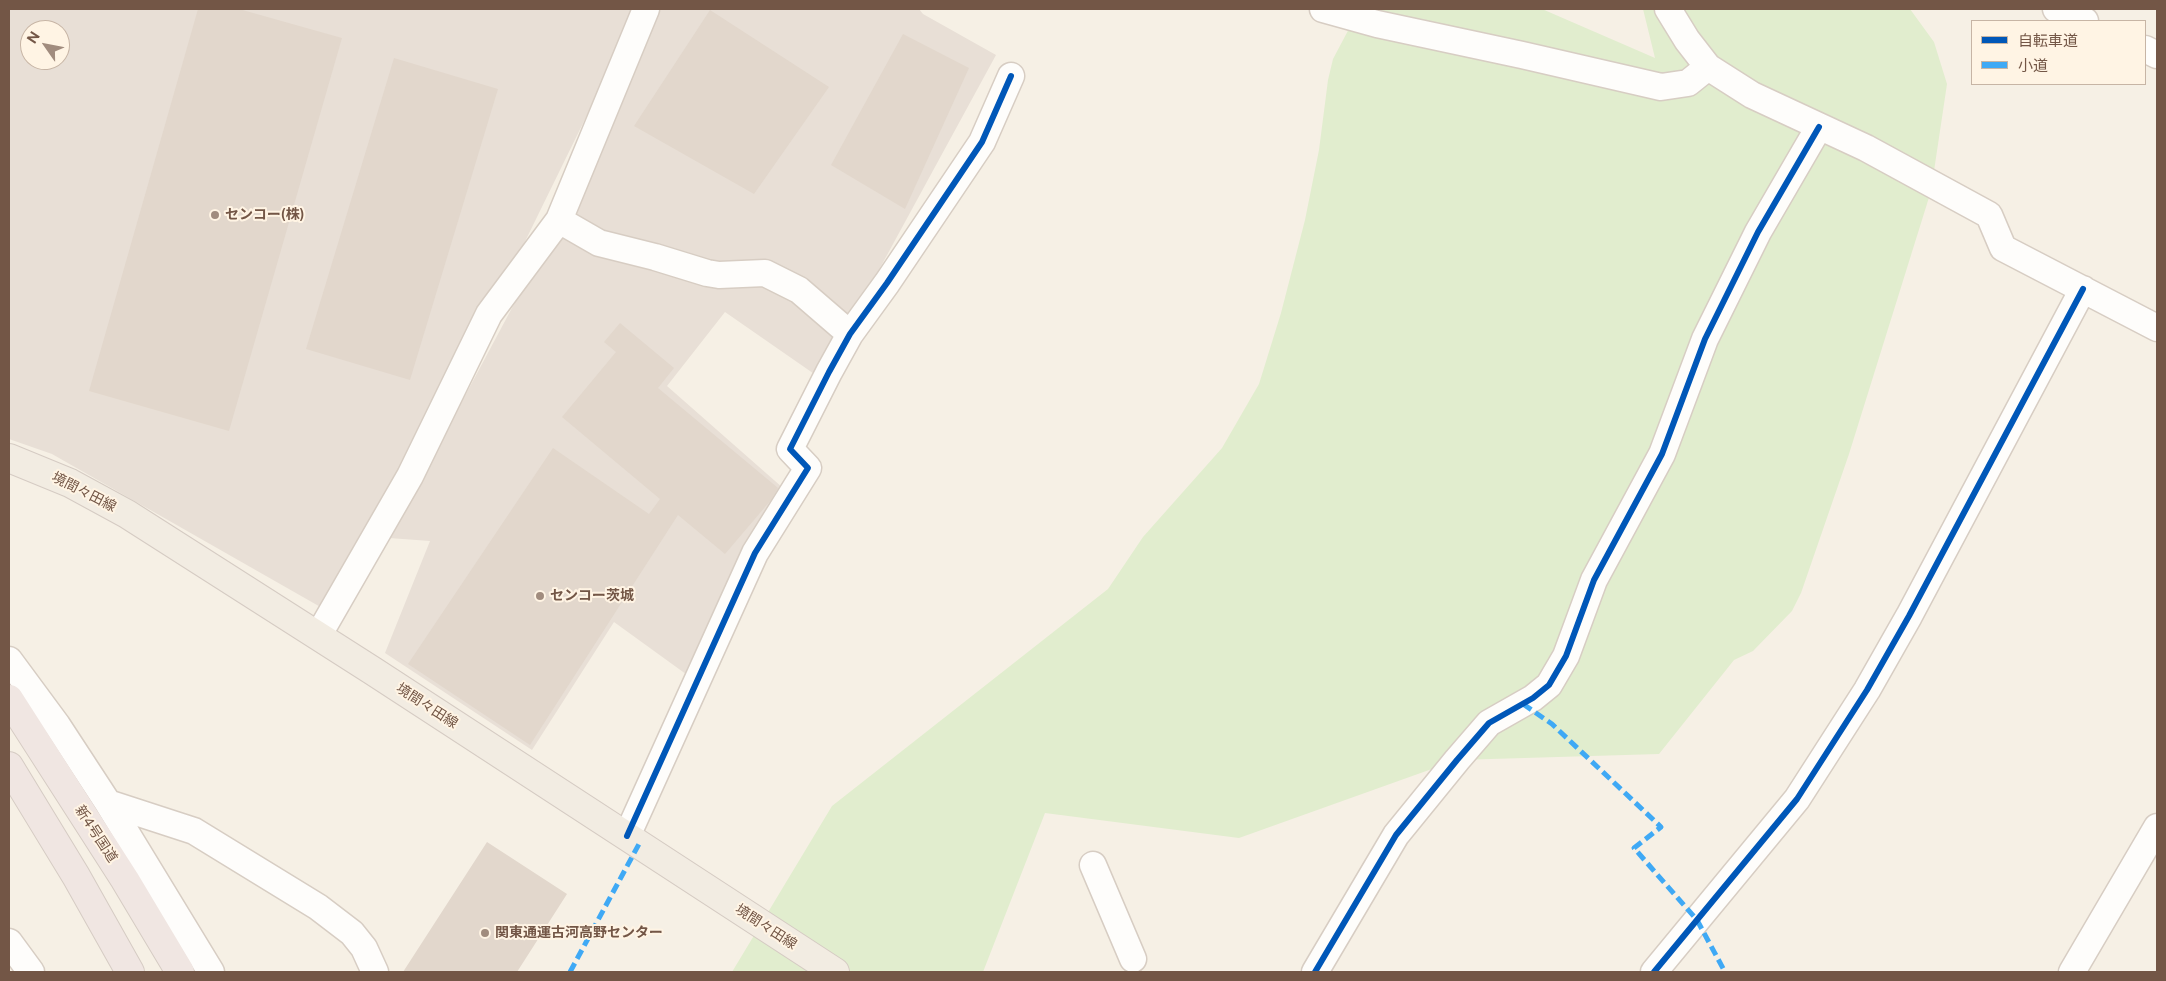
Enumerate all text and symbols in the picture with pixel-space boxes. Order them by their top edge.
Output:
north arrow [20,20,70,70]
legend [1971,20,2146,85]
text: N [24,28,43,46]
text: 自転車道 [2018,32,2078,49]
text: 小道 [2018,57,2048,74]
place label: センコー(株) [225,207,304,223]
marker: センコー(株) [209,209,221,221]
street label: 境間々田線 [49,469,119,515]
place label: センコー茨城 [550,588,634,604]
marker: センコー茨城 [534,590,546,602]
street label: 境間々田線 [393,680,461,732]
street label: 新4号国道 [71,802,121,866]
street label: 境間々田線 [732,901,800,953]
place label: 関東通運古河高野センター [495,925,663,941]
marker: 関東通運古河高野センター [479,927,491,939]

